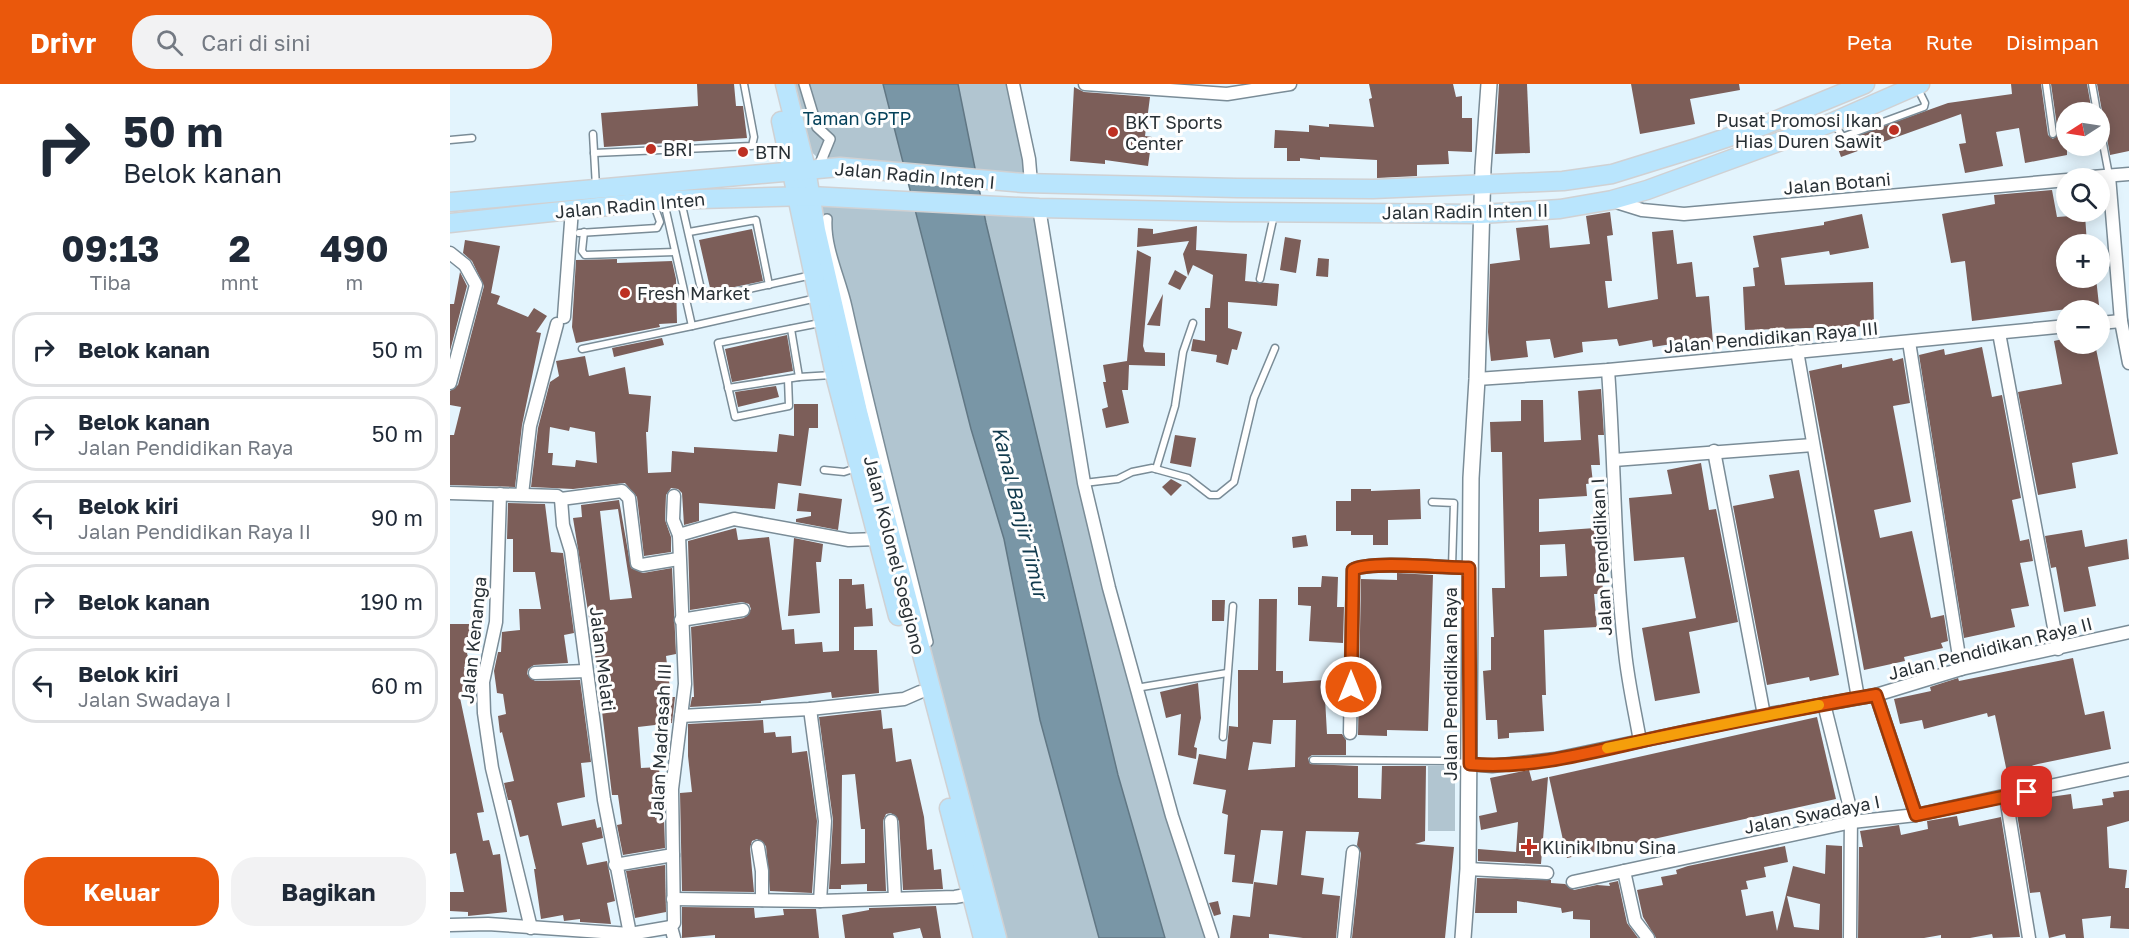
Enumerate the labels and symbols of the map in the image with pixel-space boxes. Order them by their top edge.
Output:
north arrow [2056,102,2110,156]
park label: Taman GPTP [803,107,911,129]
place label: Pusat Promosi Ikan Hias Duren Sawit [1716,109,1882,152]
place label: BKT Sports Center [1125,111,1223,154]
marker: Pusat Promosi Ikan Hias Duren Sawit [1887,123,1901,137]
marker: BKT Sports Center [1106,125,1120,139]
place label: BRI [663,138,693,160]
place label: BTN [755,141,792,163]
marker: BRI [644,142,658,156]
marker: BTN [736,145,750,159]
street label: Jalan Radin Inten I [834,157,996,193]
street label: Jalan Botani [1782,167,1892,199]
street label: Jalan Radin Inten [554,187,706,223]
street label: Jalan Radin Inten II [1382,199,1548,223]
place label: Fresh Market [637,282,750,304]
marker: Fresh Market [618,286,632,300]
street label: Jalan Pendidikan Raya III [1663,317,1879,357]
water label: Kanal Banjir Timur [987,424,1055,604]
street label: Jalan Kolonel Soegiono [860,453,930,657]
street label: Jalan Pendidikan I [1586,478,1616,636]
street label: Jalan Kenanga [455,575,491,705]
street label: Jalan Pendidikan Raya [1439,587,1461,781]
street label: Jalan Melati [586,605,620,713]
street label: Jalan Pendidikan Raya II [1886,612,2094,684]
position arrow [1319,655,1383,719]
street label: Jalan Madrasah III [645,663,675,821]
pin [2001,766,2052,817]
street label: Jalan Swadaya I [1742,790,1882,838]
place label: Klinik Ibnu Sina [1542,836,1676,858]
marker: Klinik Ibnu Sina [1520,838,1538,856]

